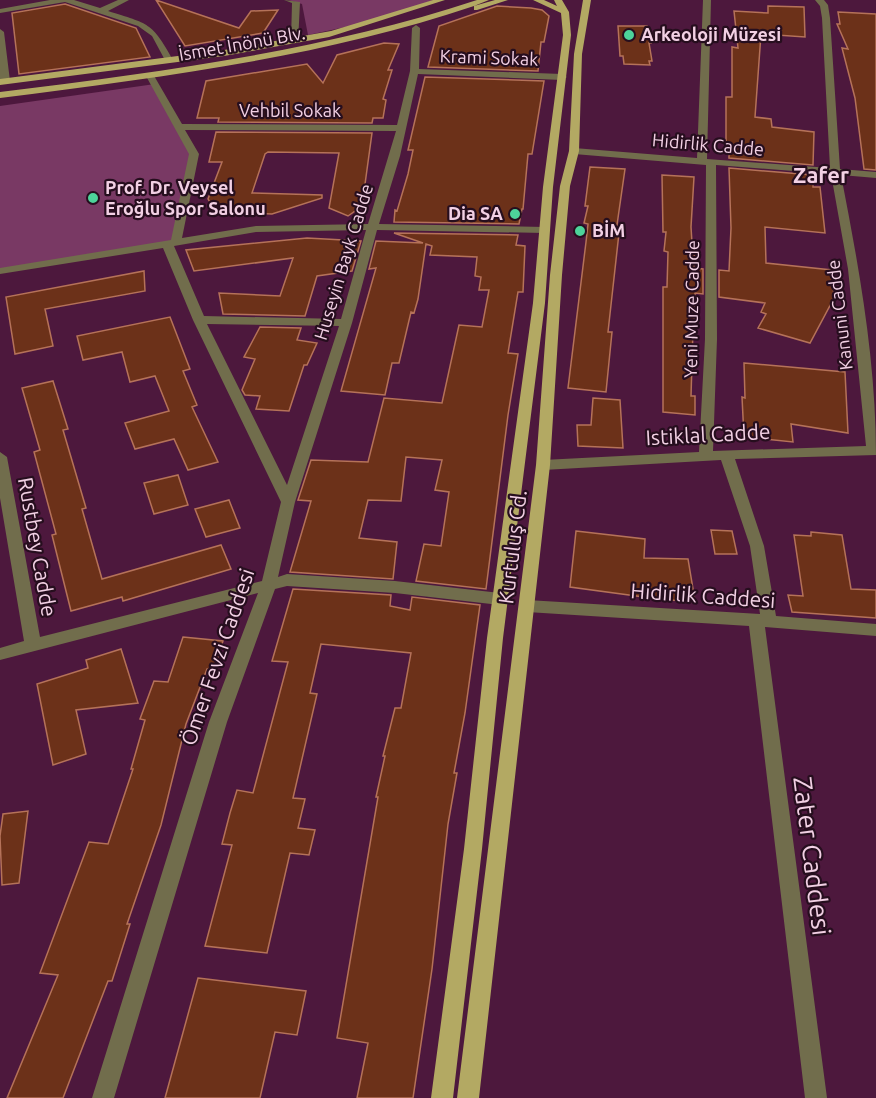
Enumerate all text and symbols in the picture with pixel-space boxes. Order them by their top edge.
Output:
street label: İsmet İnönü Blv. [177,22,307,64]
place label: Arkeoloji Müzesi [641,24,781,44]
marker: Arkeoloji Müzesi [622,28,636,42]
street label: Krami Sokak [439,45,539,69]
street label: Vehbil Sokak [239,100,341,120]
street label: Hidirlik Cadde [651,129,765,159]
district label: Zafer [793,162,849,187]
place label: Prof. Dr. Veysel Eroğlu Spor Salonu [105,177,266,218]
street label: Huseyin Bayk Cadde [310,181,376,342]
marker: Prof. Dr. Veysel Eroğlu Spor Salonu [86,191,100,205]
place label: Dia SA [448,203,503,223]
marker: Dia SA [508,207,522,221]
place label: BİM [592,220,625,240]
marker: BİM [573,224,587,238]
street label: Yeni Muze Cadde [680,240,702,378]
street label: Kanuni Cadde [822,259,856,371]
street label: Istiklal Cadde [645,419,771,449]
street label: Rustbey Cadde [14,475,62,618]
street label: Kurtuluş Cd. [493,489,531,605]
street label: Ömer Fevzi Caddesi [176,565,259,748]
street label: Hidirlik Caddesi [630,578,776,612]
street label: Zater Caddesi [788,775,837,937]

